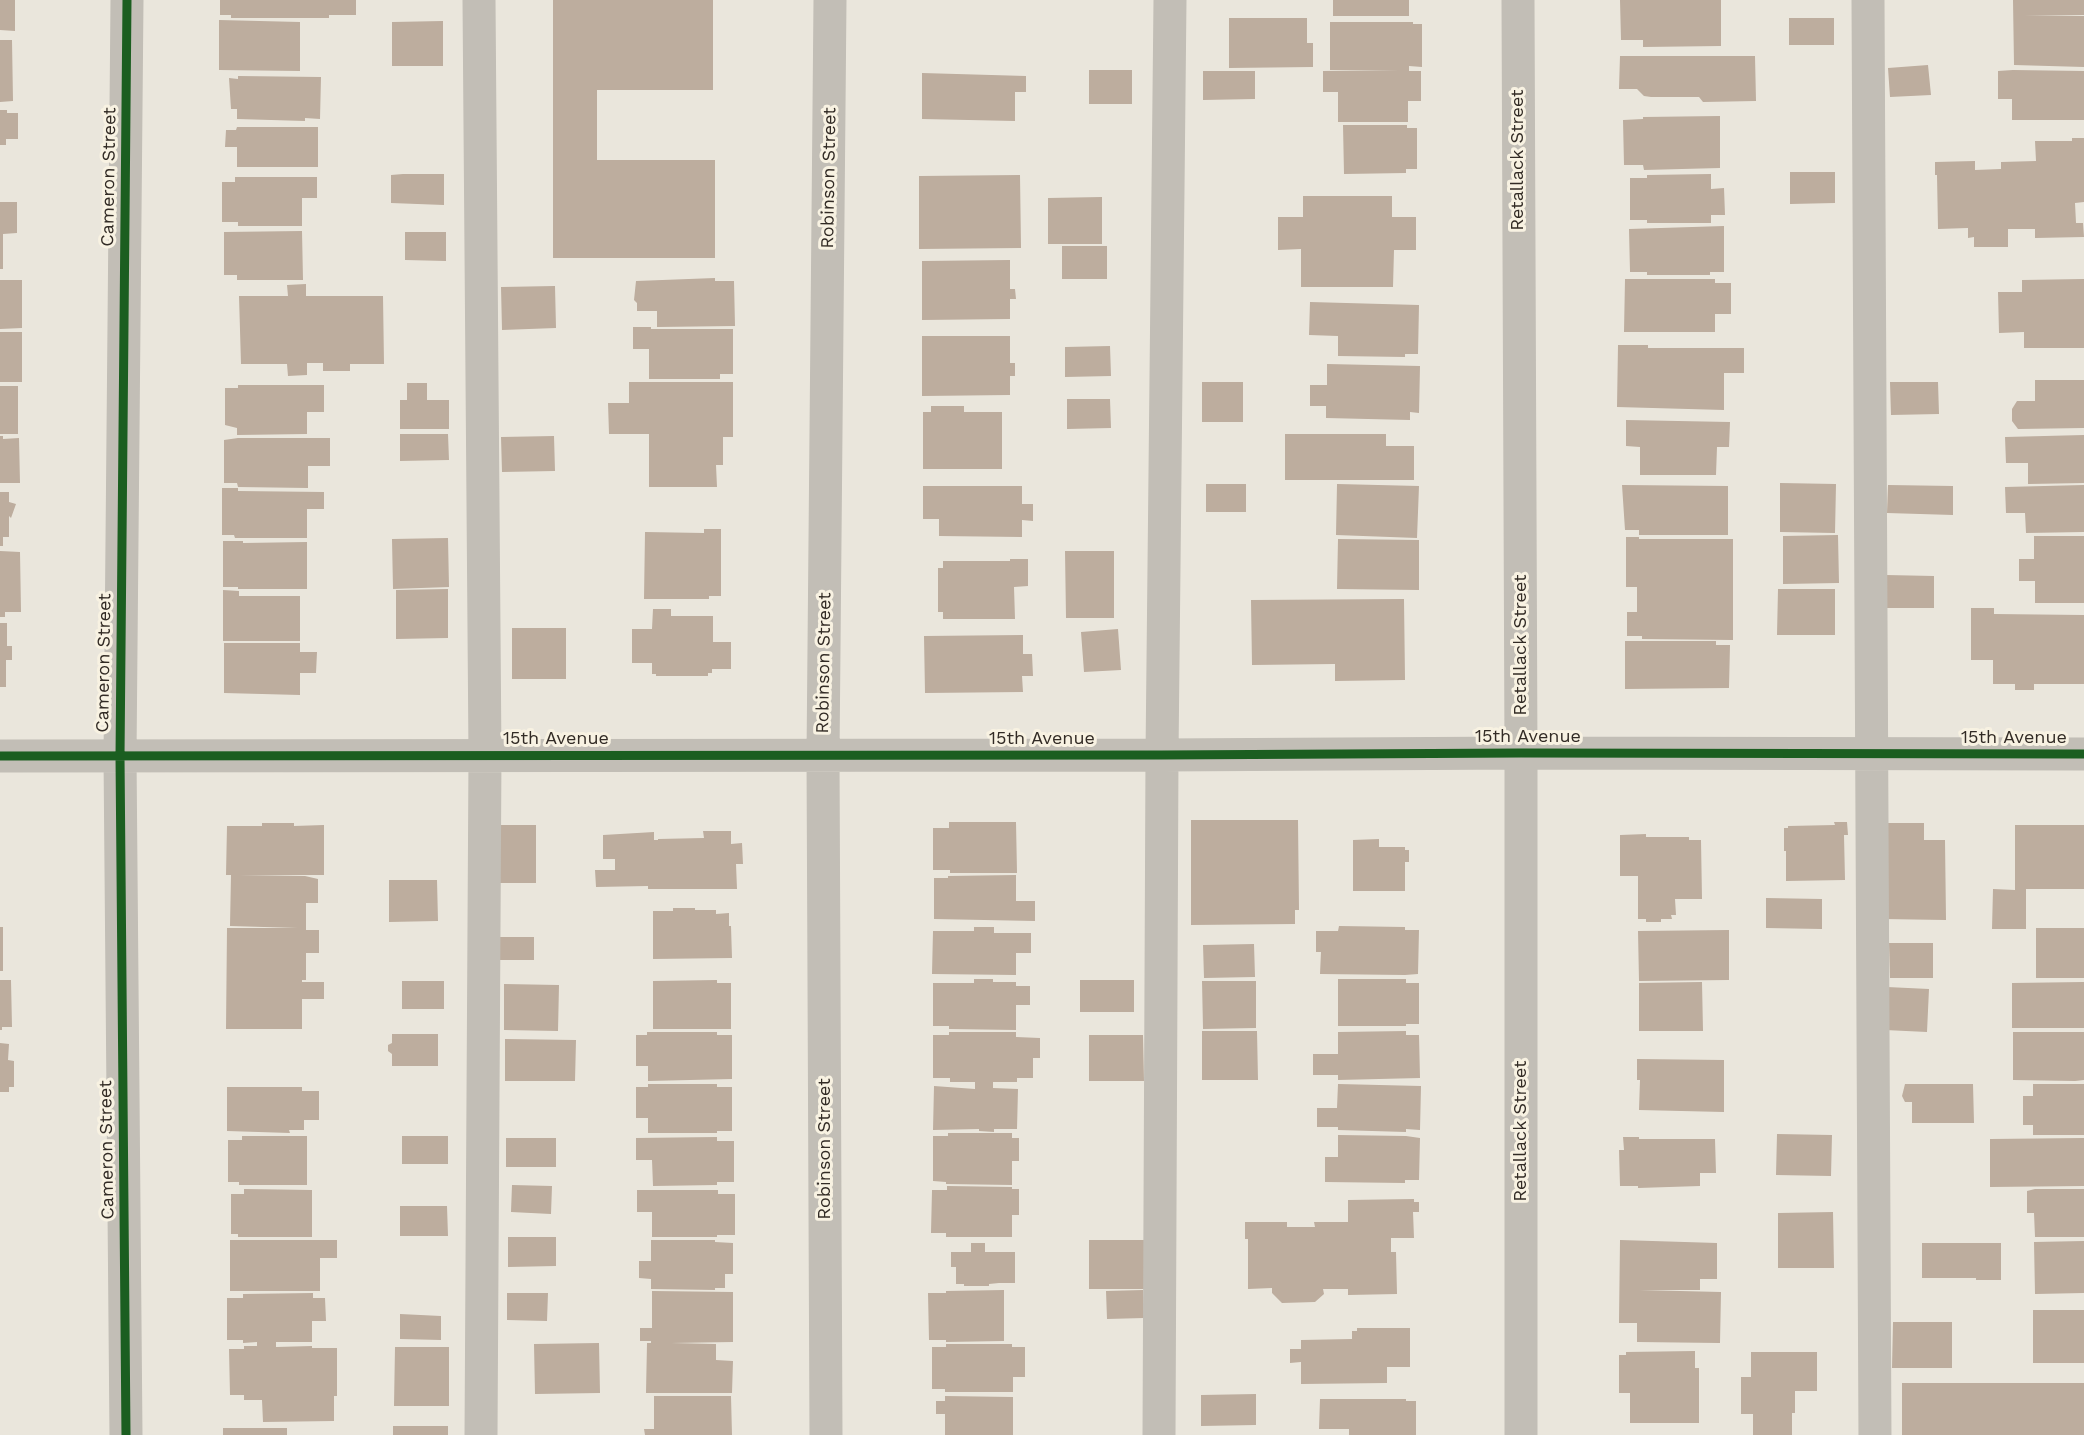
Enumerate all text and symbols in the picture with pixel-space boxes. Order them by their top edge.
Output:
street label: Retallack Street [1507,89,1529,231]
street label: Cameron Street [97,107,121,247]
street label: Robinson Street [817,107,841,249]
street label: Retallack Street [1510,574,1532,716]
street label: Robinson Street [812,592,836,734]
street label: Cameron Street [92,593,116,733]
street label: 15th Avenue [1475,726,1581,748]
street label: 15th Avenue [1961,727,2067,749]
street label: 15th Avenue [503,728,609,750]
street label: 15th Avenue [989,728,1095,750]
street label: Retallack Street [1510,1060,1532,1202]
street label: Robinson Street [814,1078,836,1220]
street label: Cameron Street [95,1080,119,1220]

